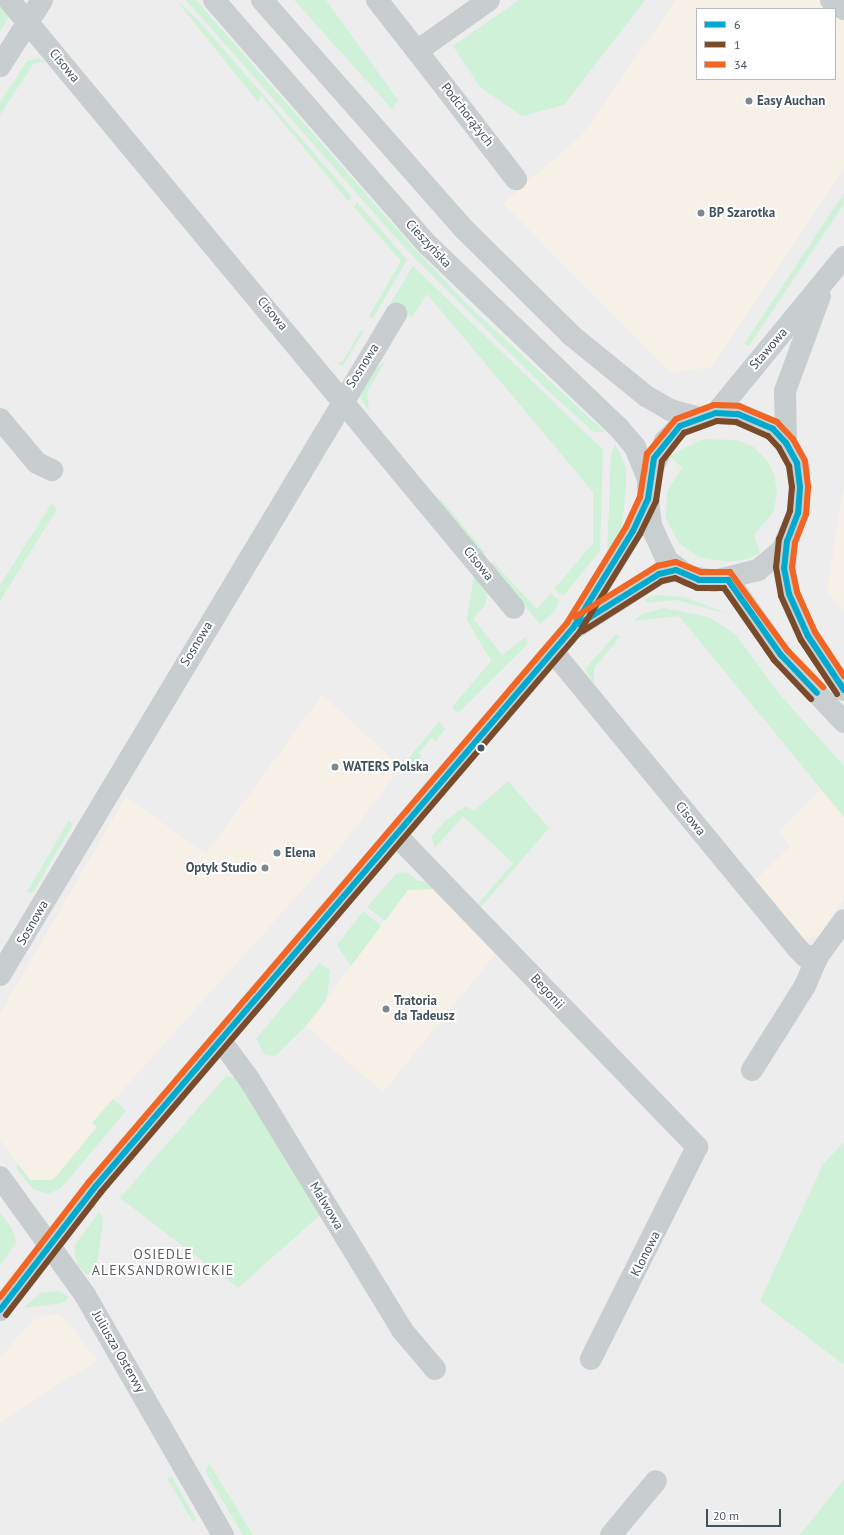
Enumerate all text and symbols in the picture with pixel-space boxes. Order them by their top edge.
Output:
legend [696,8,836,80]
text: 6 [734,17,741,32]
text: 1 [734,37,741,52]
street label: Cisowa [45,46,83,86]
text: 34 [734,57,747,72]
street label: Podchorążych [437,80,497,150]
place label: Easy Auchan [757,93,826,109]
marker: Easy Auchan [744,96,754,106]
place label: BP Szarotka [709,205,776,221]
marker: BP Szarotka [696,208,706,218]
street label: Cieszyńska [402,217,454,271]
street label: Cisowa [253,294,291,334]
street label: Stawowa [747,325,791,373]
street label: Sosnowa [343,341,383,391]
street label: Cisowa [460,544,496,584]
street label: Sosnowa [178,619,216,669]
unlabelled marker [476,743,486,753]
place label: WATERS Polska [343,759,429,775]
marker: WATERS Polska [330,762,340,772]
street label: Cisowa [672,799,708,839]
place label: Elena [285,845,316,861]
marker: Elena [272,848,282,858]
place label: Optyk Studio [185,860,257,876]
marker: Optyk Studio [260,863,270,873]
street label: Sosnowa [14,898,52,948]
street label: Begonii [527,971,567,1013]
place label: Tratoria da Tadeusz [394,994,455,1025]
marker: Tratoria da Tadeusz [381,1004,391,1014]
street label: Malwowa [306,1179,346,1233]
street label: Klonowa [628,1229,664,1279]
district label: OSIEDLE ALEKSANDROWICKIE [92,1246,234,1278]
street label: Juliusza Osterwy [88,1308,148,1396]
scale bar [708,1501,783,1527]
text: 20 m [713,1508,739,1523]

